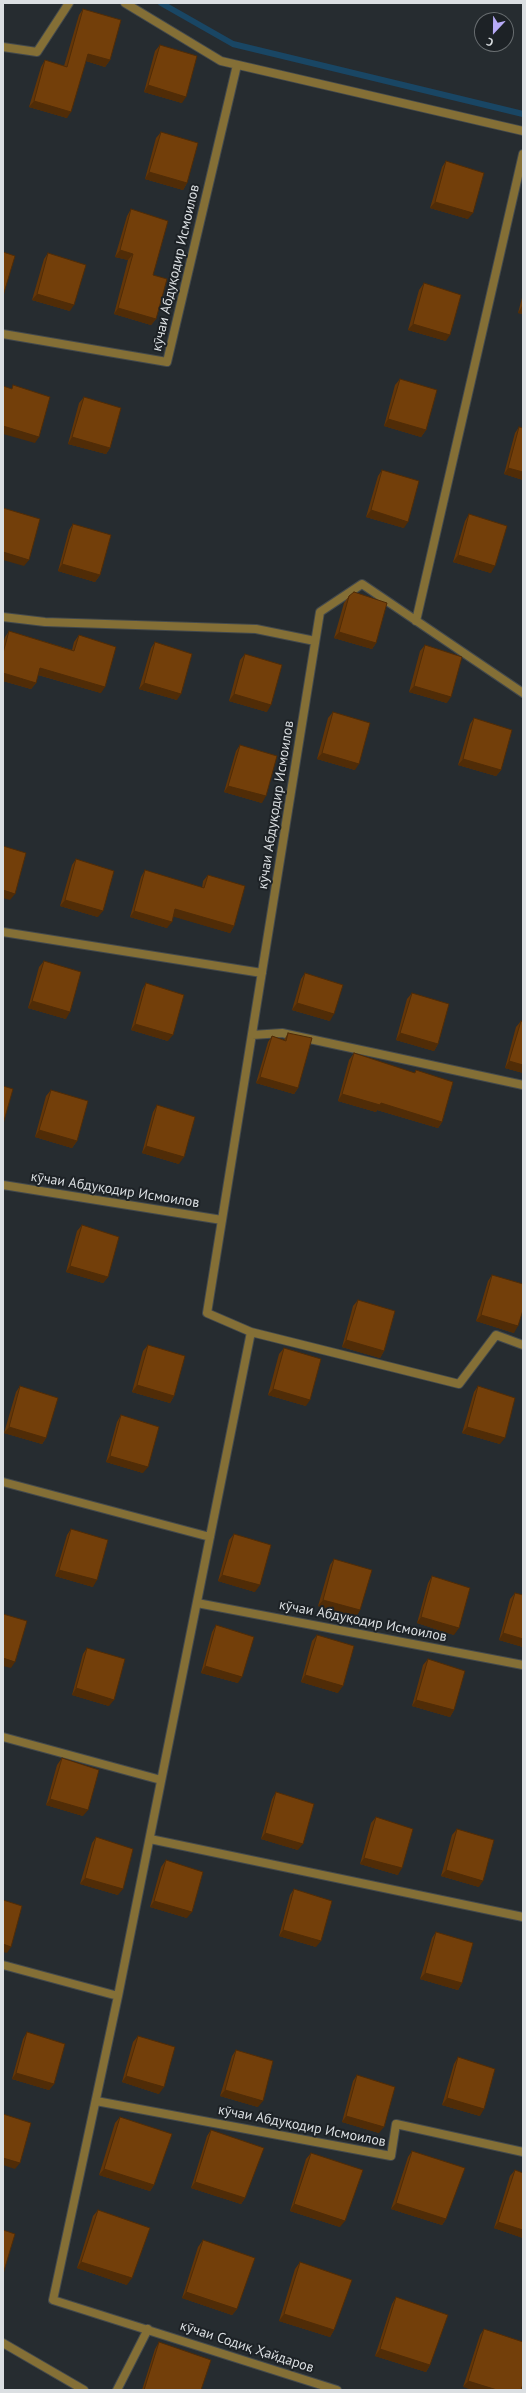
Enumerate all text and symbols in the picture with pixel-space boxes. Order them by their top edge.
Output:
north arrow [474,12,514,52]
text: С [484,35,495,50]
street label: кӯчаи Абдуқодир Исмоилов [149,183,203,353]
street label: кӯчаи Абдуқодир Исмоилов [254,719,298,891]
street label: кӯчаи Абдуқодир Исмоилов [29,1168,201,1212]
street label: кӯчаи Абдуқодир Исмоилов [278,1596,448,1646]
street label: кӯчаи Абдуқодир Исмоилов [217,2101,387,2151]
street label: кӯчаи Содиқ Ҳайдаров [178,2317,316,2377]

